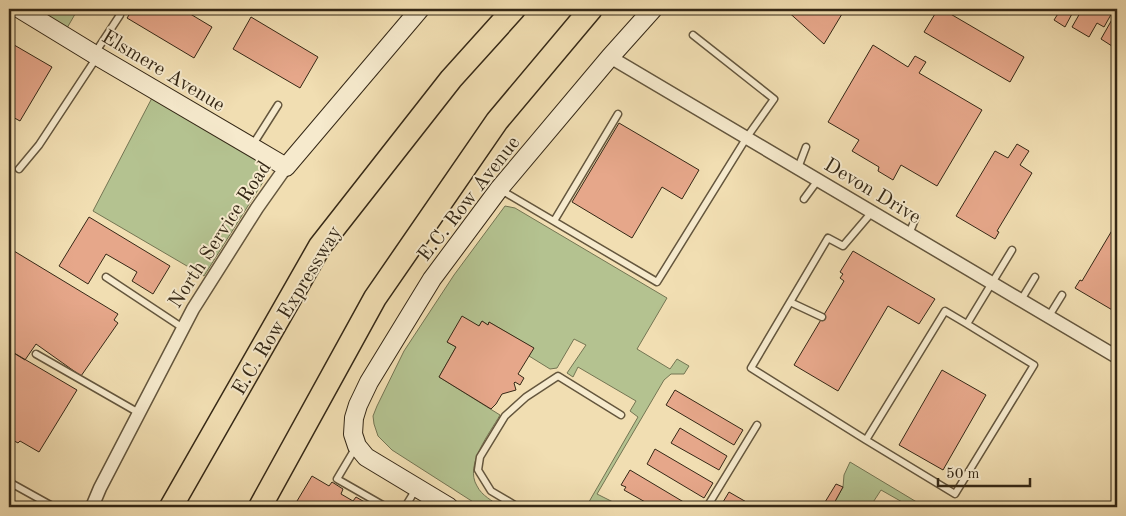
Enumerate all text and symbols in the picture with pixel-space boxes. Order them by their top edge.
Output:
street label: Elsmere Avenue [98,27,228,116]
street label: E.C. Row Avenue [415,133,524,265]
street label: Devon Drive [820,155,924,228]
street label: North Service Road [166,158,276,312]
street label: E.C. Row Expressway [229,223,346,399]
scale bar [938,456,1031,488]
text: 50 m [946,467,980,482]

